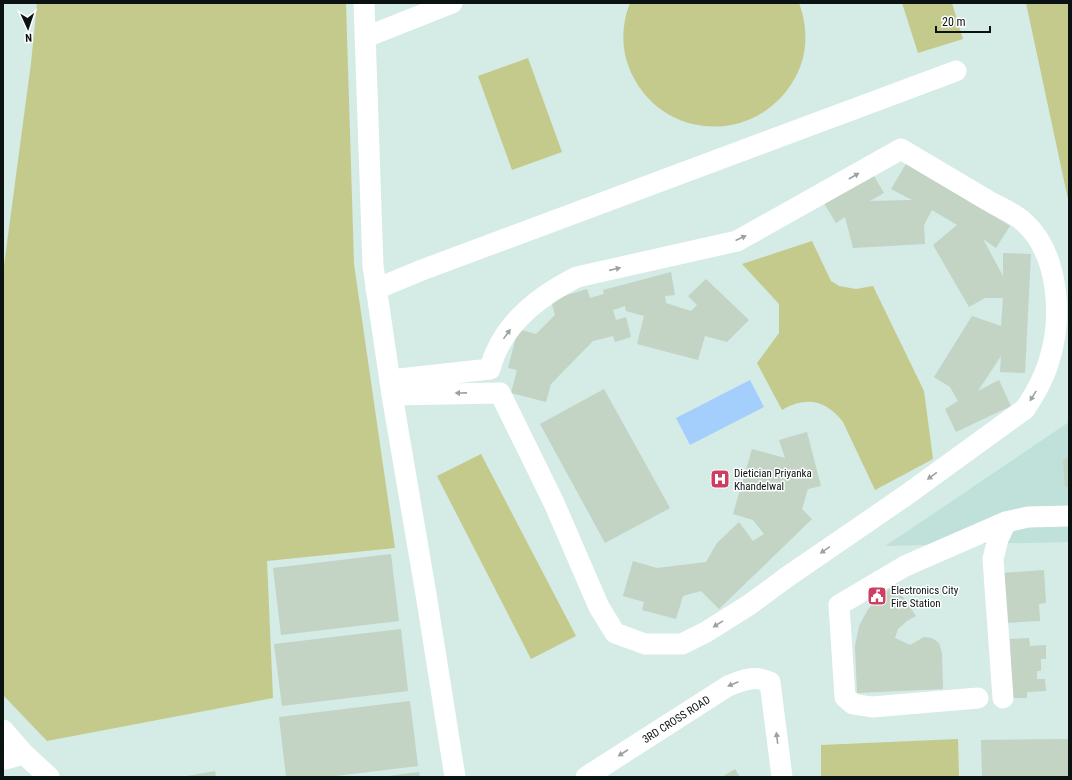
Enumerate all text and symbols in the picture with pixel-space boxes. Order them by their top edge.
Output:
north arrow [8,8,48,48]
scale bar [936,8,990,34]
text: 20 m [942,15,966,29]
text: N [25,31,32,44]
one-way arrow [849,172,860,179]
one-way arrow [735,235,746,241]
one-way arrow [608,265,621,271]
one-way arrow [503,328,511,339]
one-way arrow [454,390,467,396]
one-way arrow [1030,390,1037,402]
place label: Dietician Priyanka Khandelwal [734,467,812,493]
hospital icon: Dietician Priyanka Khandelwal [709,468,731,490]
one-way arrow [927,472,938,480]
one-way arrow [820,546,831,554]
place label: Electronics City Fire Station [891,584,959,610]
public building icon: Electronics City Fire Station [866,585,888,607]
one-way arrow [713,620,724,628]
one-way arrow [727,681,739,687]
street label: 3RD CROSS ROAD [640,693,713,746]
one-way arrow [774,732,780,744]
one-way arrow [618,749,628,757]

